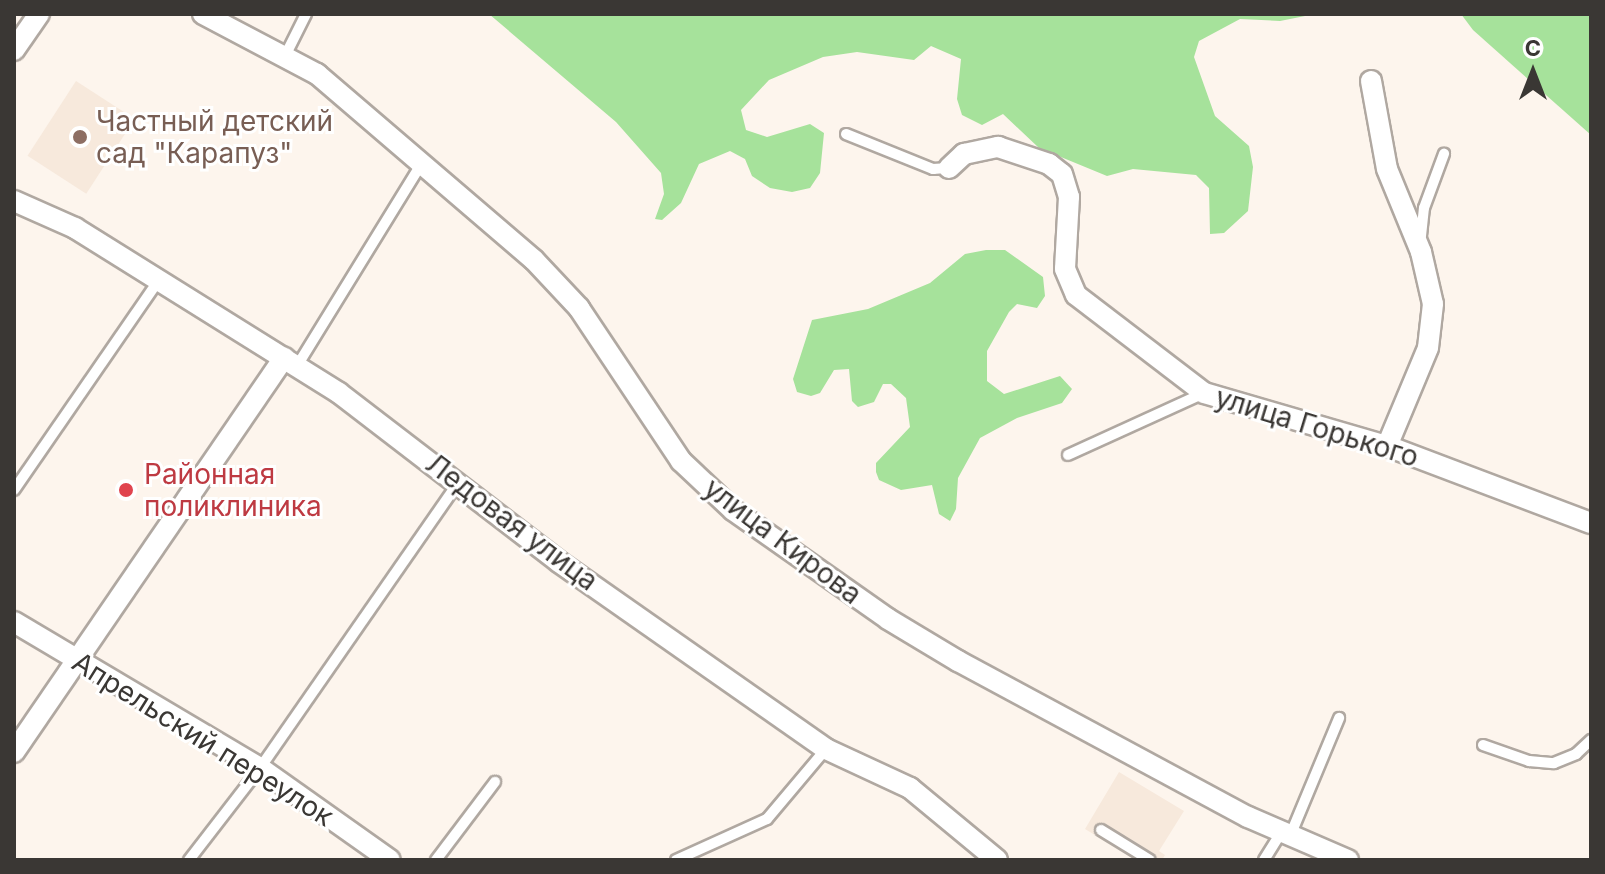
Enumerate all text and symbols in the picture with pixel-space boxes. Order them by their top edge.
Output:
north arrow [1493,32,1573,112]
text: С [1525,35,1541,61]
place label: Частный детский сад "Карапуз" [96,104,333,170]
marker: Частный детский сад "Карапуз" [71,128,89,146]
street label: улица Горького [1211,380,1423,474]
street label: Ледовая улица [420,447,604,597]
place label: Районная поликлиника [144,457,322,523]
street label: улица Кирова [698,471,868,611]
marker: Районная поликлиника [115,479,137,501]
street label: Апрельский переулок [66,645,340,833]

